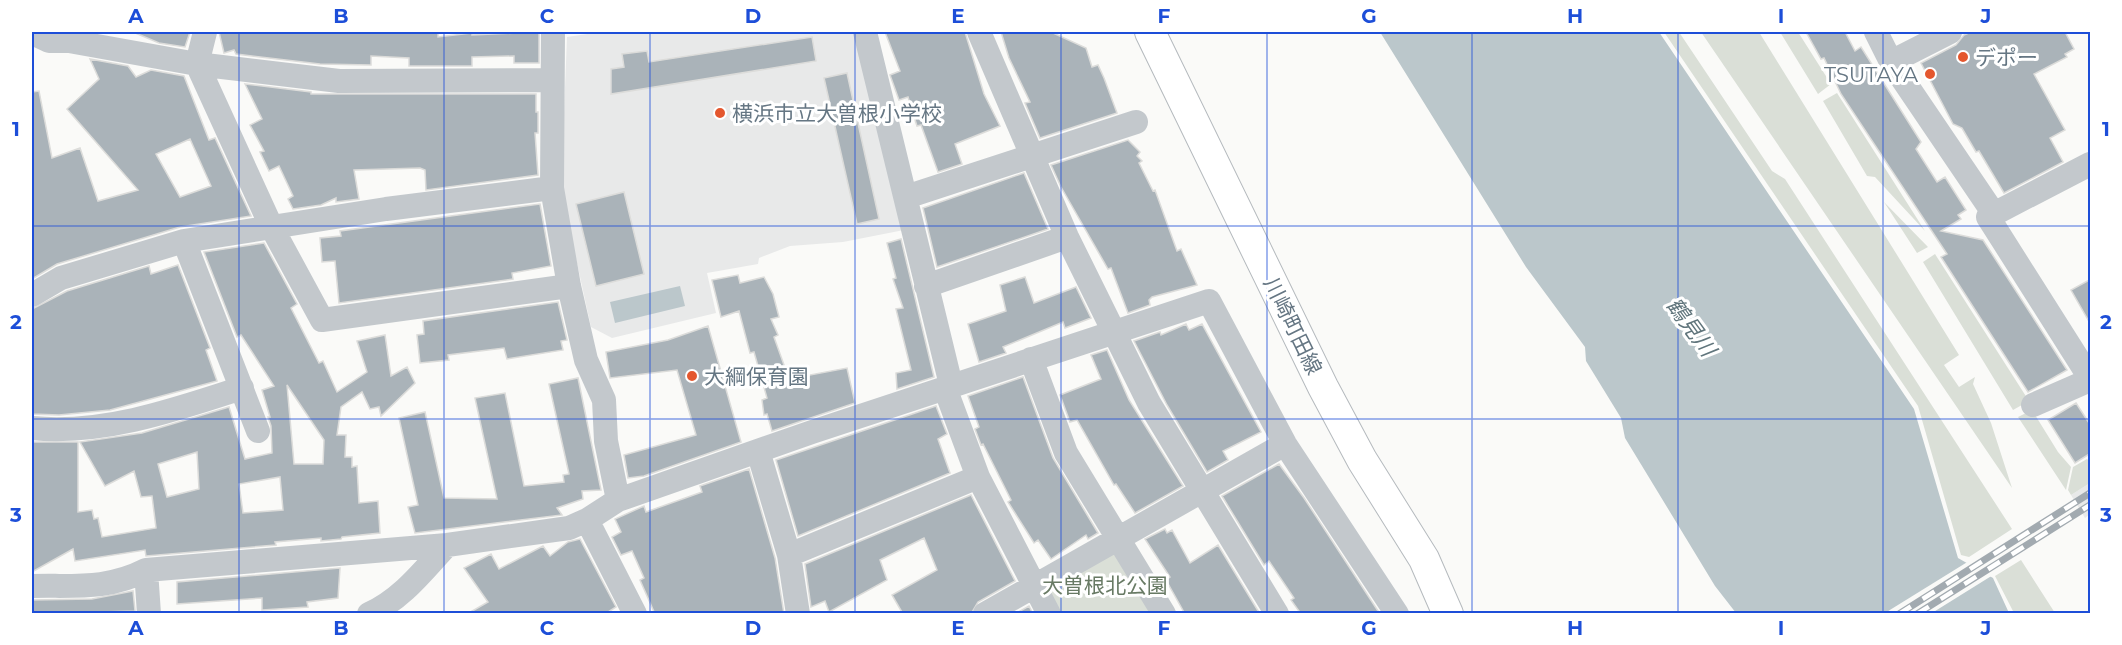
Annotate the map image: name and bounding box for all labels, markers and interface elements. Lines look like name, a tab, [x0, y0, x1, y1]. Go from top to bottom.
text: A	[127, 4, 144, 28]
text: B	[333, 4, 349, 28]
text: C	[540, 4, 555, 28]
text: D	[745, 4, 761, 28]
text: E	[951, 4, 965, 28]
text: F	[1158, 4, 1171, 28]
text: G	[1361, 4, 1377, 28]
text: H	[1567, 4, 1583, 28]
text: I	[1778, 4, 1784, 28]
text: J	[1980, 4, 1991, 28]
place label: デポー	[1975, 45, 2038, 70]
marker: デポー	[1956, 50, 1970, 64]
place label: TSUTAYA	[1824, 62, 1919, 87]
marker: TSUTAYA	[1923, 67, 1937, 81]
place label: 横浜市立大曽根小学校	[732, 101, 942, 126]
marker: 横浜市立大曽根小学校	[713, 106, 727, 120]
text: 1	[12, 117, 20, 141]
text: 1	[2102, 117, 2110, 141]
street label: 川崎町田線	[1259, 273, 1327, 379]
water label: 鶴見川	[1661, 292, 1722, 363]
text: 2	[10, 310, 22, 334]
text: 2	[2100, 310, 2112, 334]
place label: 大綱保育園	[704, 364, 809, 389]
marker: 大綱保育園	[685, 369, 699, 383]
text: 3	[9, 503, 22, 527]
text: 3	[2099, 503, 2112, 527]
park label: 大曽根北公園	[1042, 573, 1168, 598]
text: A	[127, 616, 144, 640]
text: B	[333, 616, 349, 640]
text: C	[540, 616, 555, 640]
text: D	[745, 616, 761, 640]
text: E	[951, 616, 965, 640]
text: F	[1158, 616, 1171, 640]
text: G	[1361, 616, 1377, 640]
text: H	[1567, 616, 1583, 640]
text: I	[1778, 616, 1784, 640]
text: J	[1980, 616, 1991, 640]

